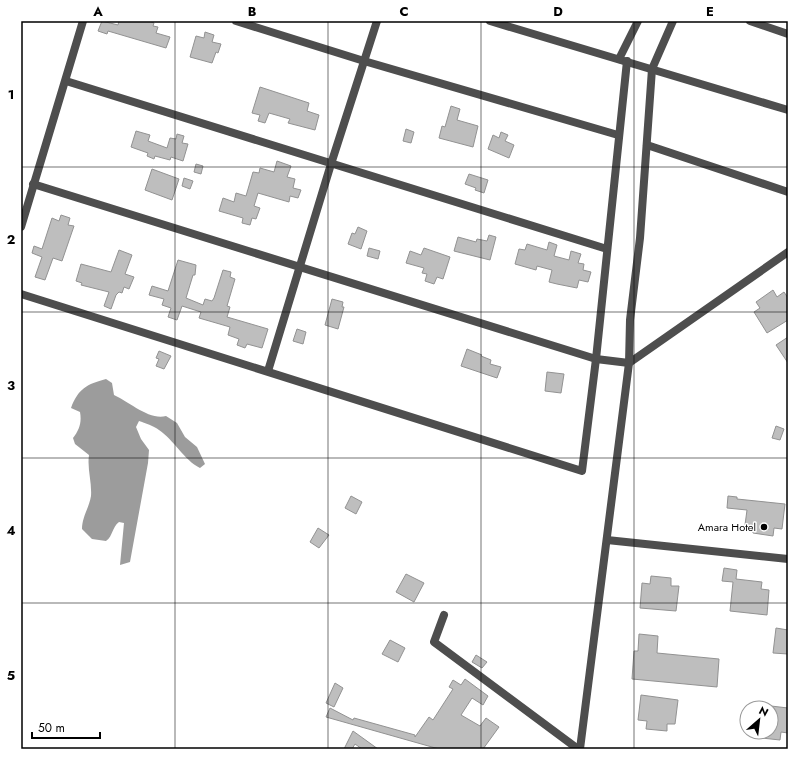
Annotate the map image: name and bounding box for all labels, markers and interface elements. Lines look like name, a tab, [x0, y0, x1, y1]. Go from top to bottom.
text: A	[92, 2, 103, 21]
text: B	[248, 2, 257, 21]
text: C	[399, 2, 409, 21]
text: D	[553, 2, 563, 21]
text: E	[706, 2, 714, 21]
text: 1	[8, 85, 14, 104]
text: 2	[7, 230, 15, 249]
text: 3	[7, 376, 15, 395]
place label: Amara Hotel	[698, 519, 756, 535]
text: 4	[6, 521, 16, 540]
marker: Amara Hotel	[759, 522, 769, 532]
text: 5	[7, 666, 15, 685]
north arrow	[739, 700, 779, 740]
text: N	[756, 702, 771, 720]
scale bar	[32, 714, 100, 740]
text: 50 m	[38, 719, 65, 737]

